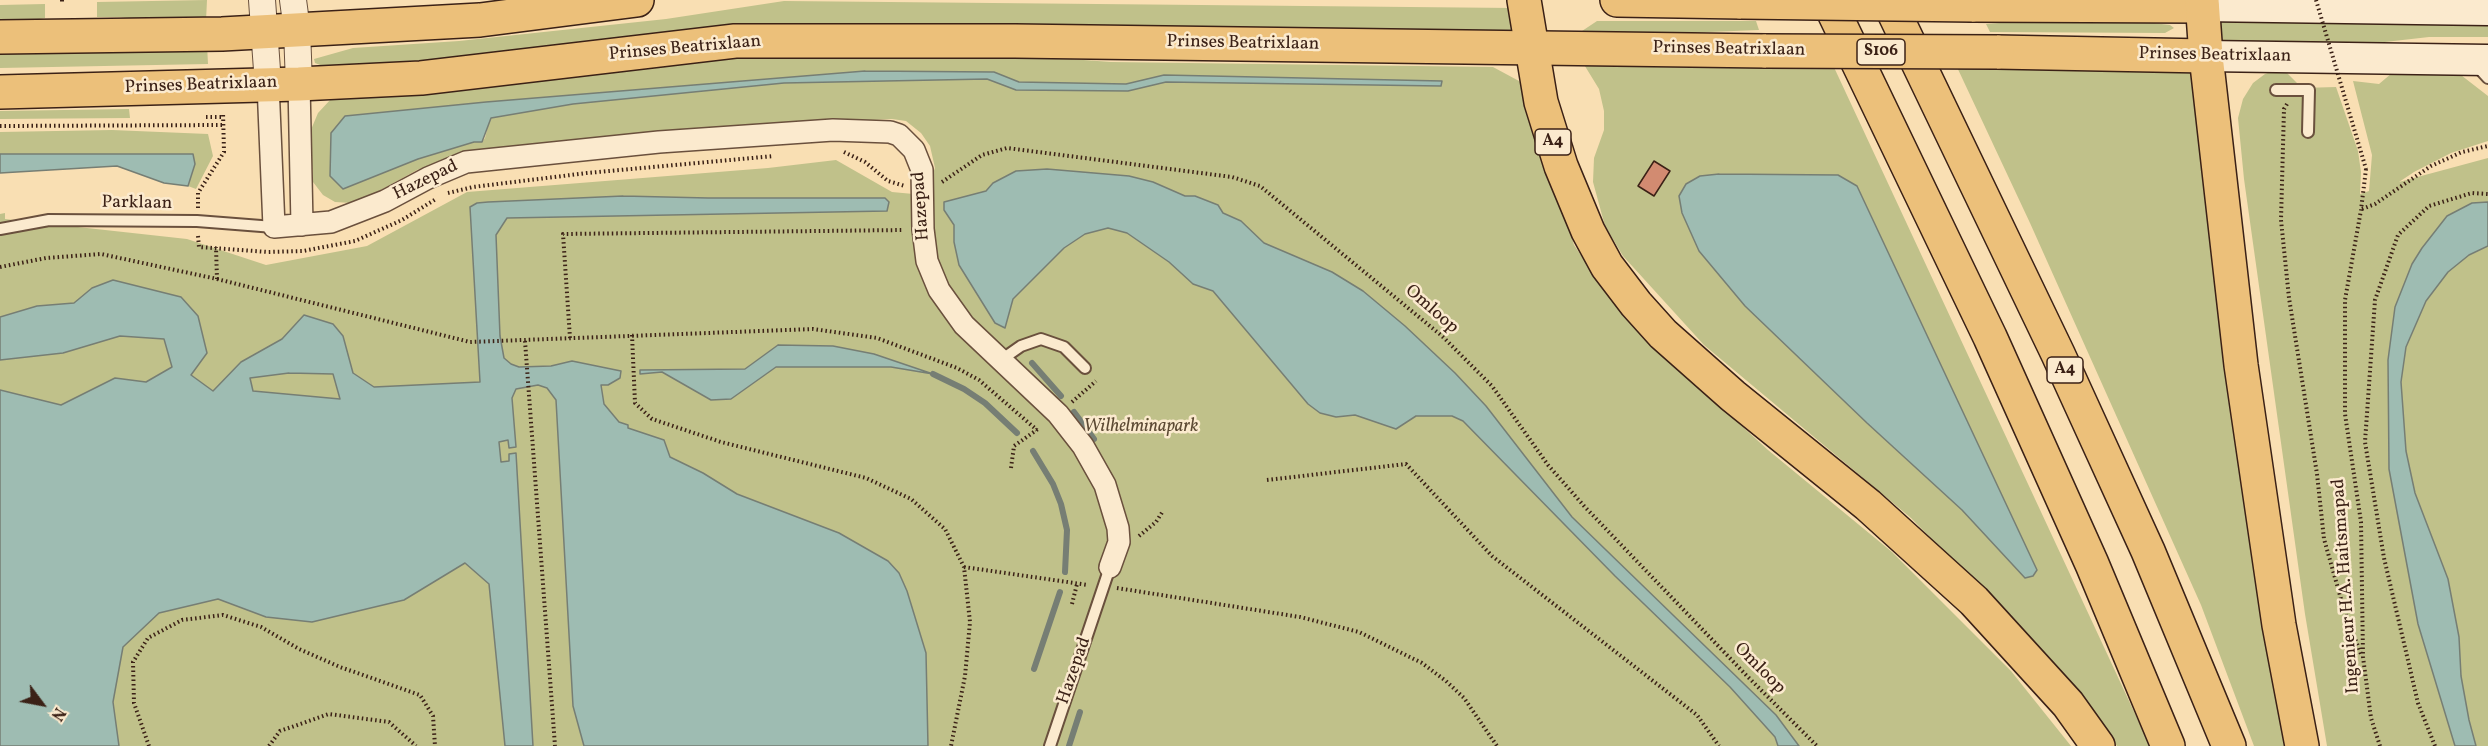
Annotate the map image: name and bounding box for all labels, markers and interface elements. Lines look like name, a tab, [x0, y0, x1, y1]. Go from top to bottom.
street label: Prinses Beatrixlaan	[608, 32, 762, 66]
street label: Prinses Beatrixlaan	[1166, 32, 1320, 56]
street label: Prinses Beatrixlaan	[1652, 38, 1806, 62]
road number: S106	[1857, 39, 1905, 65]
street label: Prinses Beatrixlaan	[2138, 44, 2292, 68]
street label: Prinses Beatrixlaan	[124, 73, 278, 99]
road number: A4	[1535, 129, 1571, 155]
street label: Hazepad	[390, 156, 462, 206]
street label: Hazepad	[909, 171, 935, 241]
street label: Parklaan	[101, 193, 173, 215]
street label: Omloop	[1400, 281, 1462, 339]
road number: A4	[2047, 357, 2083, 383]
park label: Wilhelminapark	[1084, 417, 1198, 439]
street label: Ingenieur H.A. Haitsmapad	[2329, 478, 2365, 694]
street label: Hazepad	[1053, 635, 1097, 707]
street label: Omloop	[1729, 639, 1789, 699]
north arrow	[12, 674, 72, 734]
text: N	[45, 703, 70, 724]

